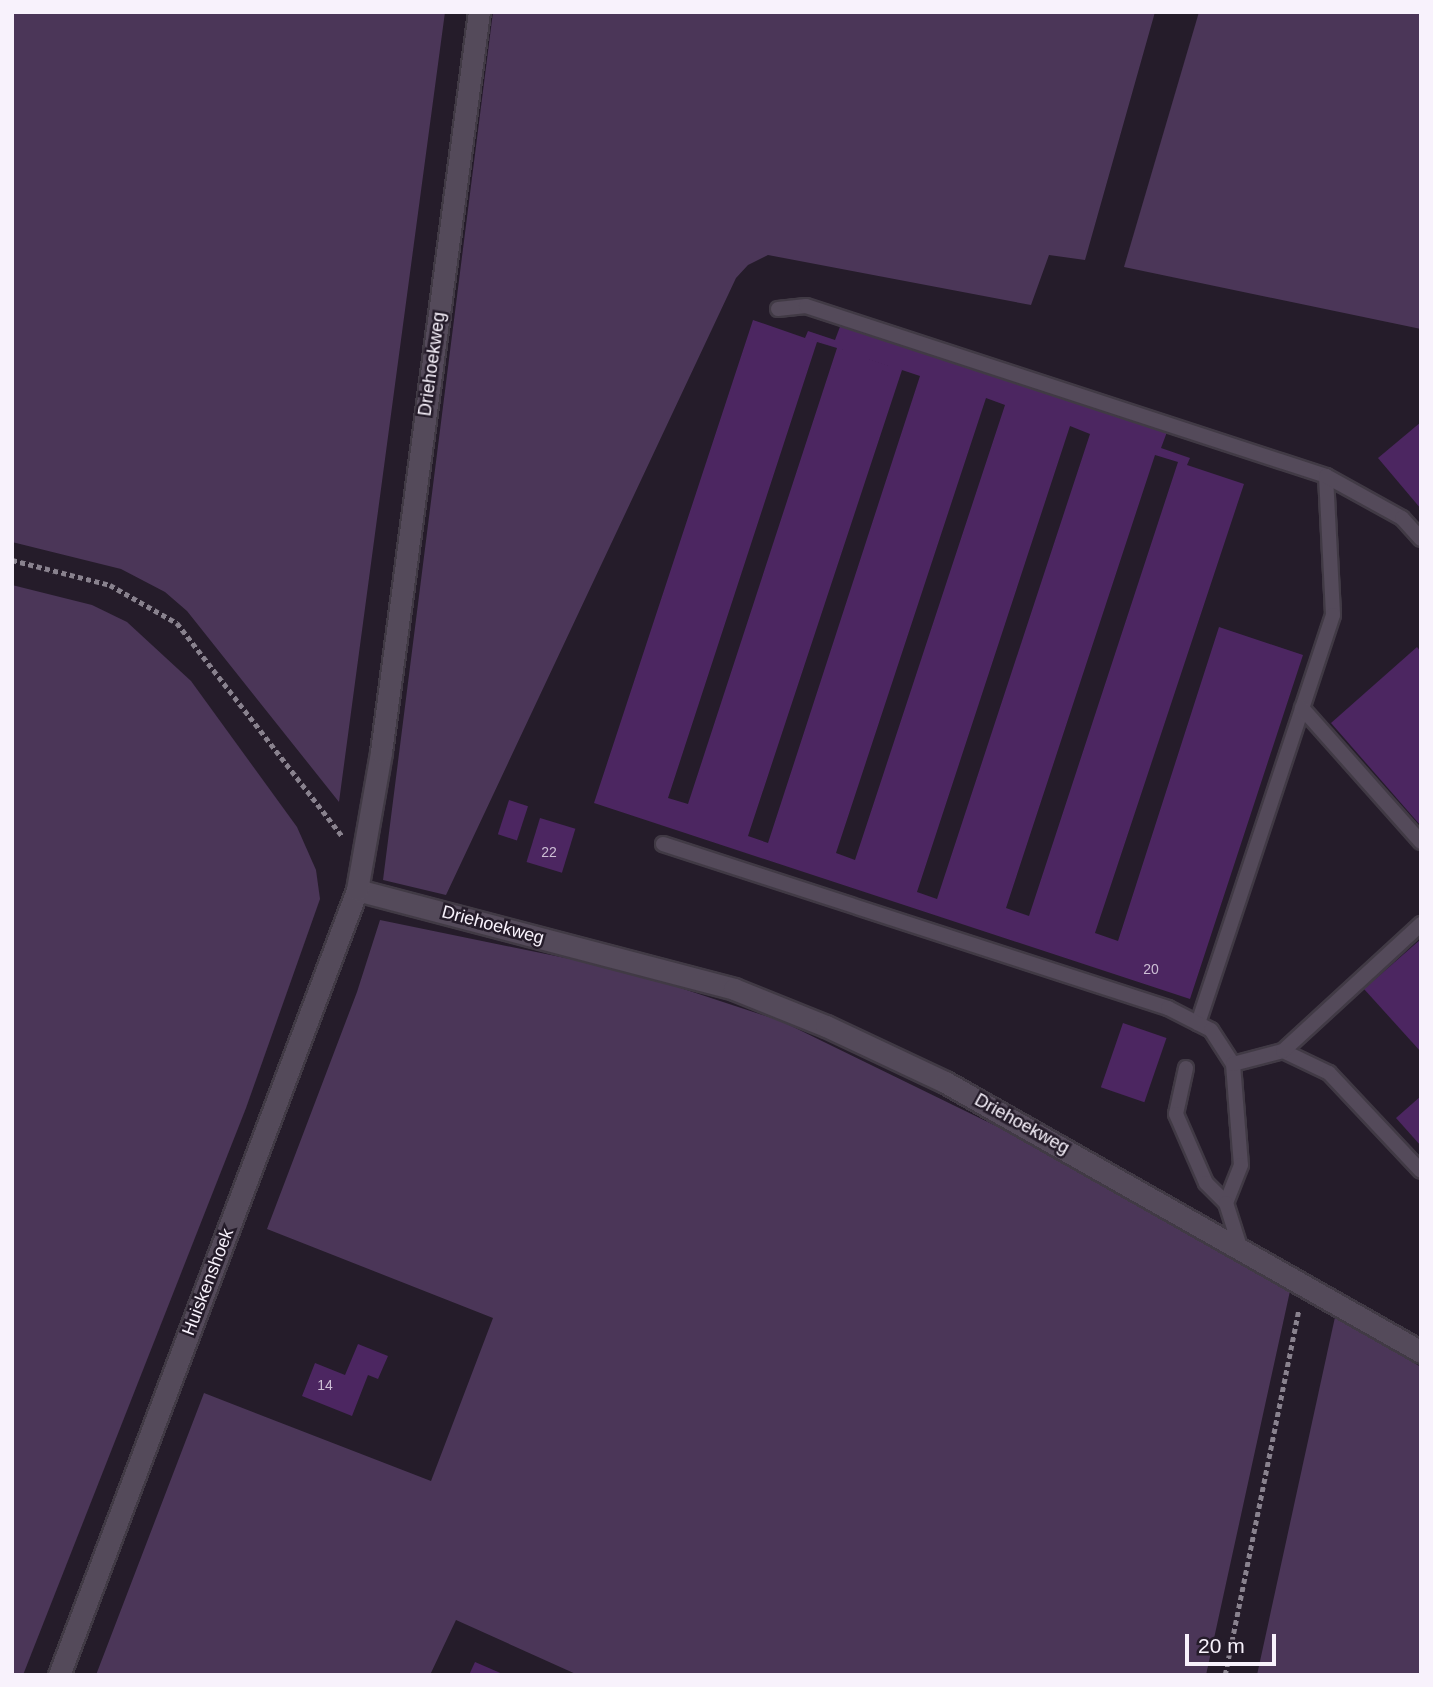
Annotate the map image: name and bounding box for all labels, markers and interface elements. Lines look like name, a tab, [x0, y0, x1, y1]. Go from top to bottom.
street label: Driehoekweg	[414, 310, 450, 418]
house number: 22	[541, 844, 557, 860]
street label: Driehoekweg	[439, 901, 547, 949]
house number: 20	[1143, 961, 1159, 977]
street label: Driehoekweg	[971, 1089, 1073, 1159]
street label: Huiskenshoek	[178, 1225, 238, 1339]
house number: 14	[317, 1377, 333, 1393]
scale bar	[1188, 1620, 1279, 1664]
text: 20 m	[1198, 1634, 1245, 1657]

